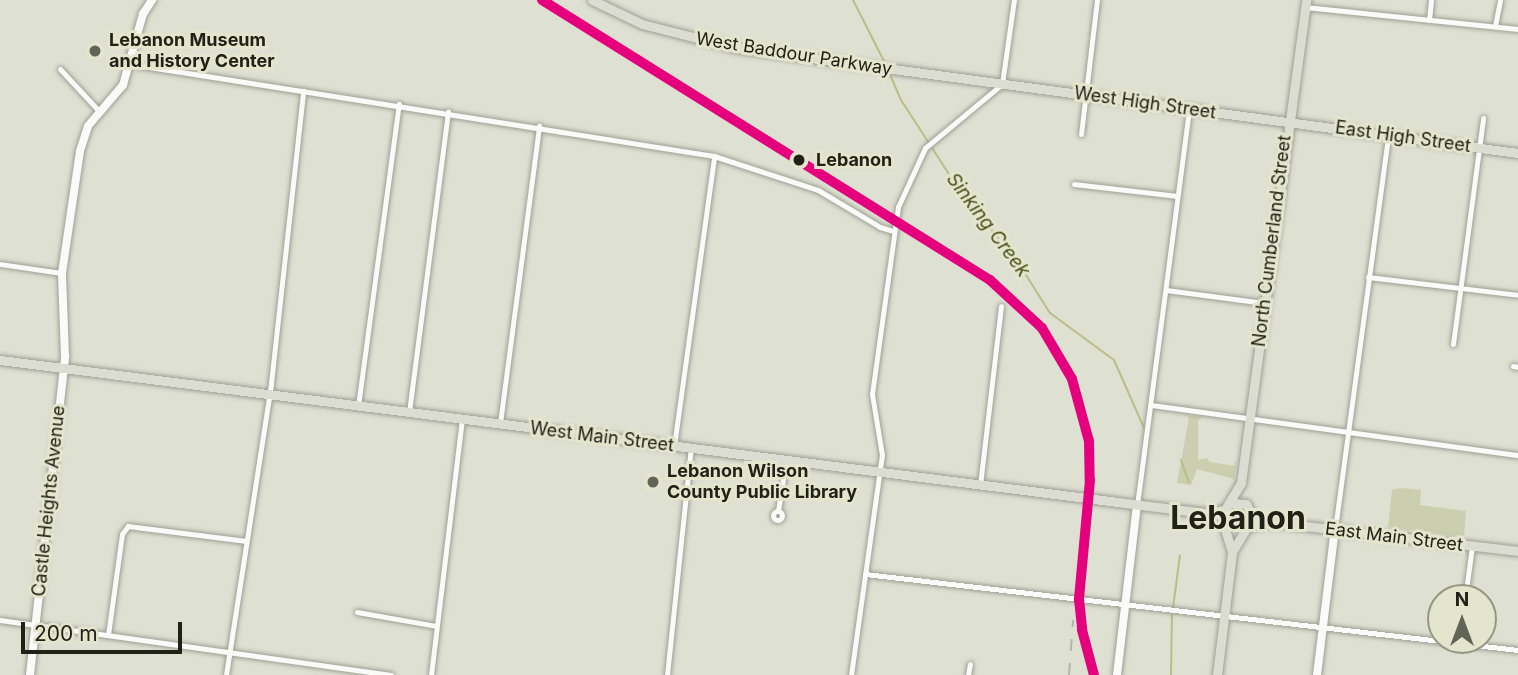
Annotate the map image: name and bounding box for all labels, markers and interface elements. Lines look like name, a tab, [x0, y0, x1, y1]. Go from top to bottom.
street label: West Baddour Parkway	[694, 28, 894, 80]
place label: Lebanon Museum and History Center	[109, 30, 275, 72]
marker: Lebanon Museum and History Center	[87, 43, 103, 59]
street label: West High Street	[1073, 82, 1217, 124]
street label: East High Street	[1334, 117, 1472, 157]
street label: North Cumberland Street	[1248, 134, 1296, 348]
marker: Lebanon	[788, 149, 810, 171]
place label: Lebanon	[816, 149, 892, 171]
water label: Sinking Creek	[941, 168, 1035, 282]
street label: Castle Heights Avenue	[28, 404, 70, 598]
street label: West Main Street	[529, 417, 675, 457]
place label: Lebanon Wilson County Public Library	[667, 461, 857, 504]
marker: Lebanon Wilson County Public Library	[645, 474, 661, 490]
district label: Lebanon	[1170, 499, 1306, 537]
street label: East Main Street	[1324, 518, 1464, 556]
north arrow	[1427, 584, 1497, 654]
text: N	[1455, 588, 1469, 611]
scale bar	[24, 608, 186, 652]
text: 200 m	[34, 621, 98, 646]

